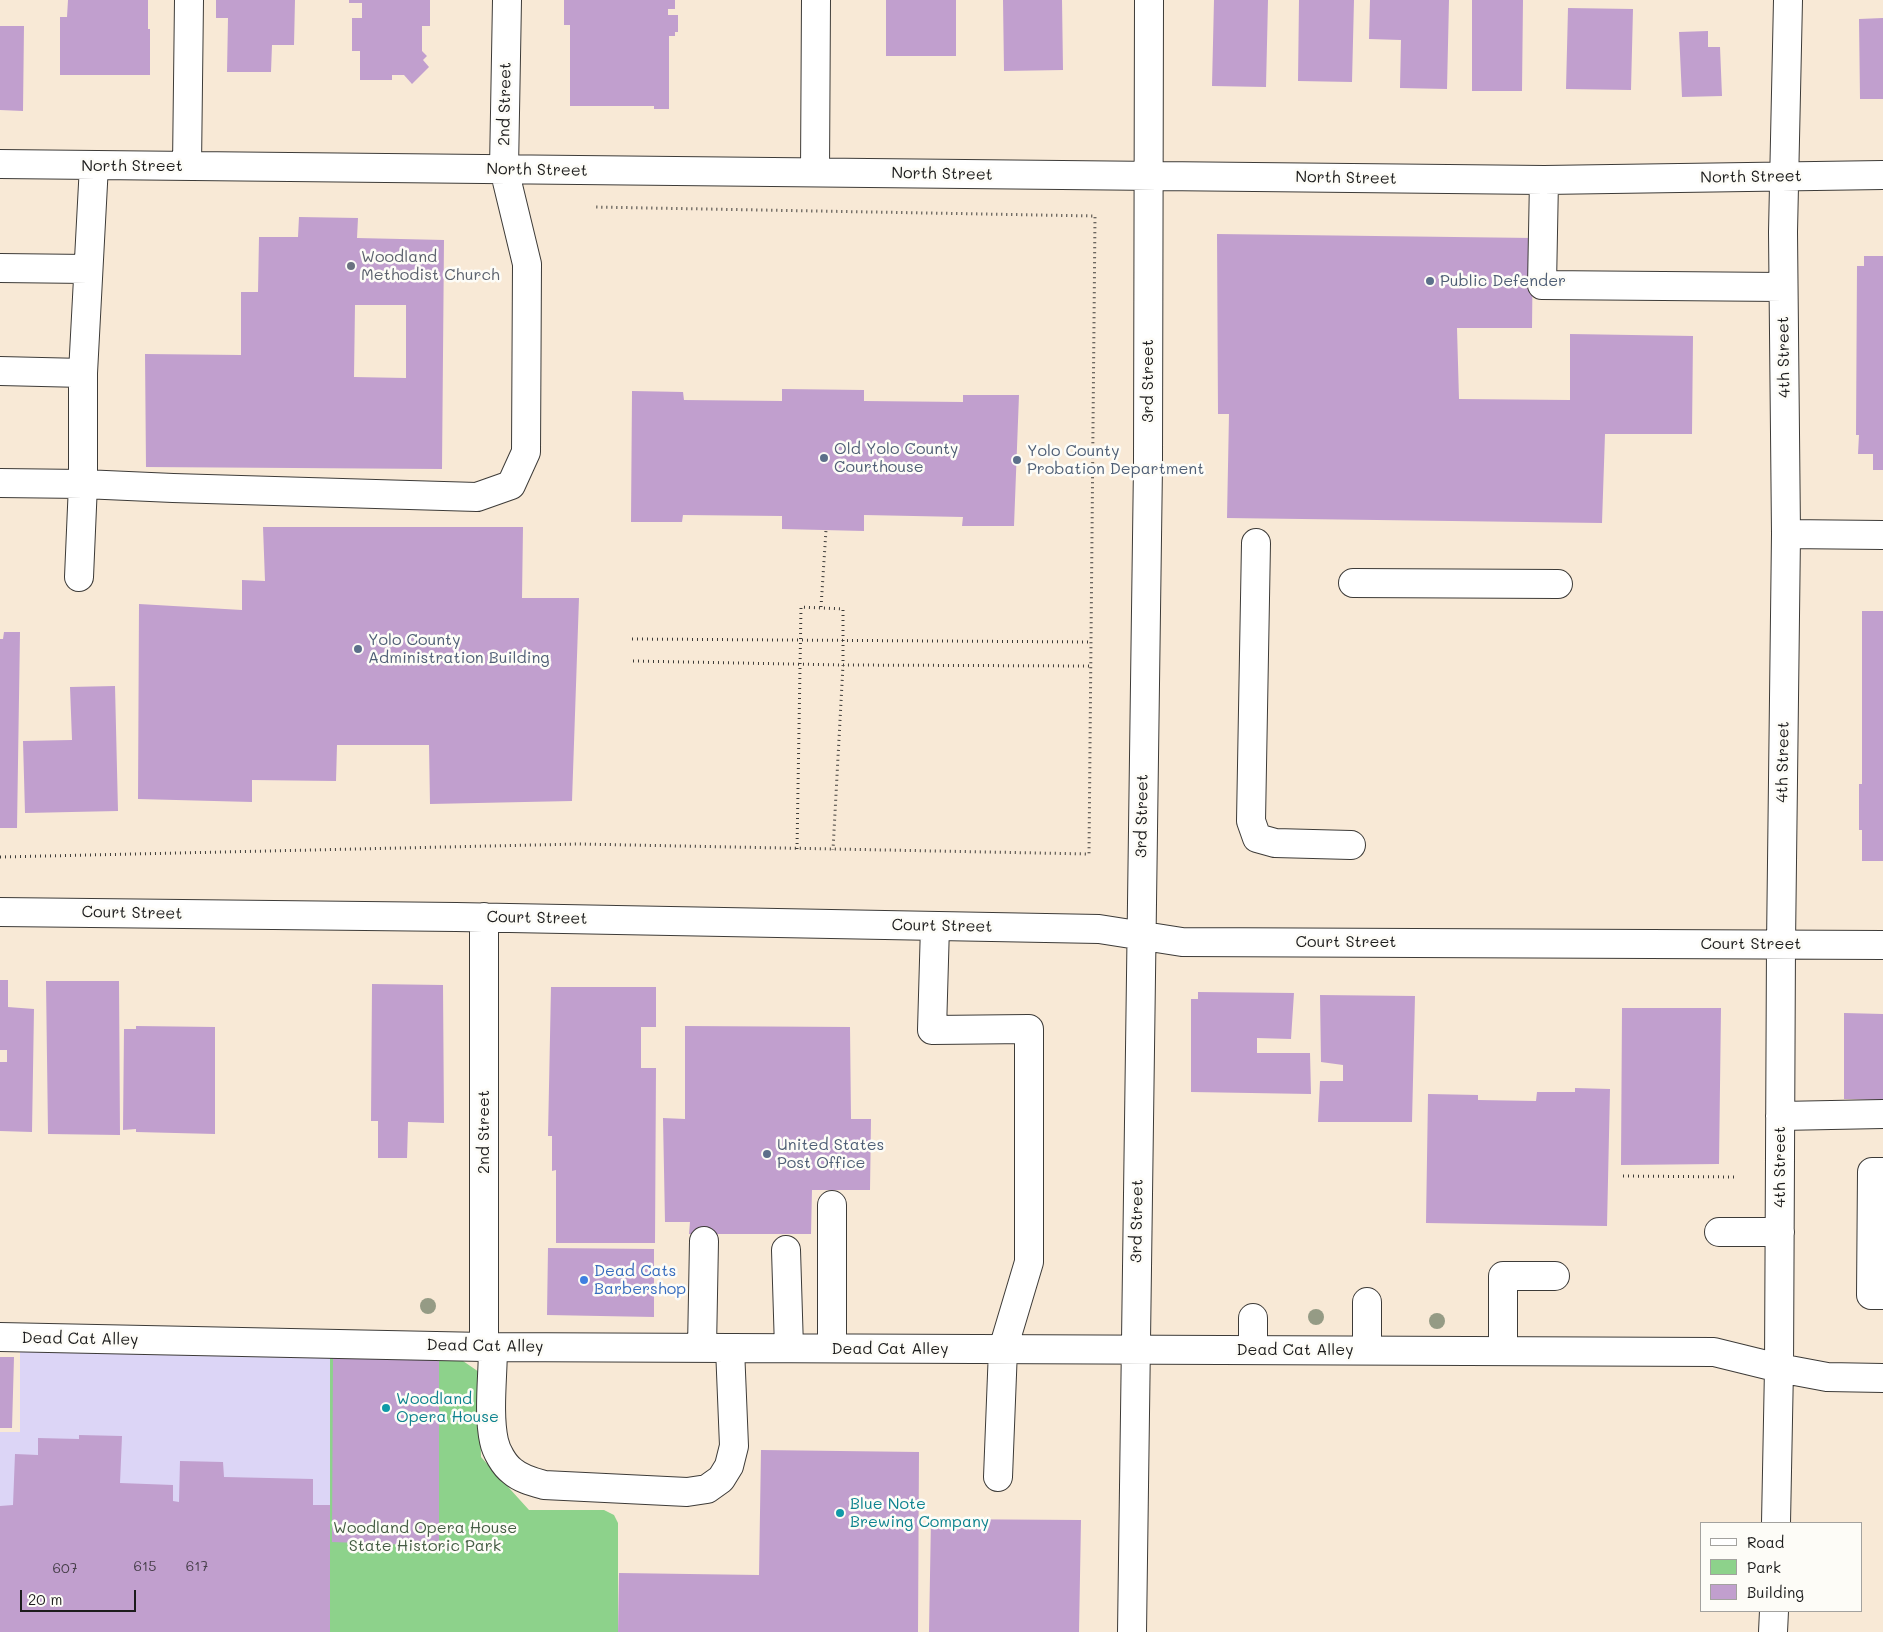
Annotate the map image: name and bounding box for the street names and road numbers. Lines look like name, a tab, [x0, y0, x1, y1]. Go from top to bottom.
street label: 2nd Street	[495, 62, 515, 146]
street label: North Street	[81, 156, 183, 176]
street label: North Street	[486, 160, 588, 180]
street label: North Street	[891, 164, 993, 184]
street label: North Street	[1700, 167, 1802, 187]
street label: North Street	[1295, 168, 1397, 188]
street label: 4th Street	[1774, 316, 1794, 398]
street label: 3rd Street	[1138, 339, 1158, 423]
street label: 4th Street	[1773, 721, 1793, 803]
street label: 3rd Street	[1132, 774, 1152, 858]
street label: Court Street	[81, 903, 183, 923]
street label: Court Street	[486, 908, 588, 928]
street label: Court Street	[891, 916, 993, 936]
street label: Court Street	[1296, 932, 1396, 952]
street label: Court Street	[1701, 934, 1801, 954]
street label: 2nd Street	[474, 1090, 494, 1174]
street label: 4th Street	[1770, 1126, 1790, 1208]
street label: 3rd Street	[1127, 1179, 1147, 1263]
street label: Dead Cat Alley	[21, 1328, 139, 1350]
street label: Dead Cat Alley	[426, 1335, 544, 1357]
street label: Dead Cat Alley	[831, 1339, 949, 1359]
street label: Dead Cat Alley	[1236, 1340, 1354, 1360]

